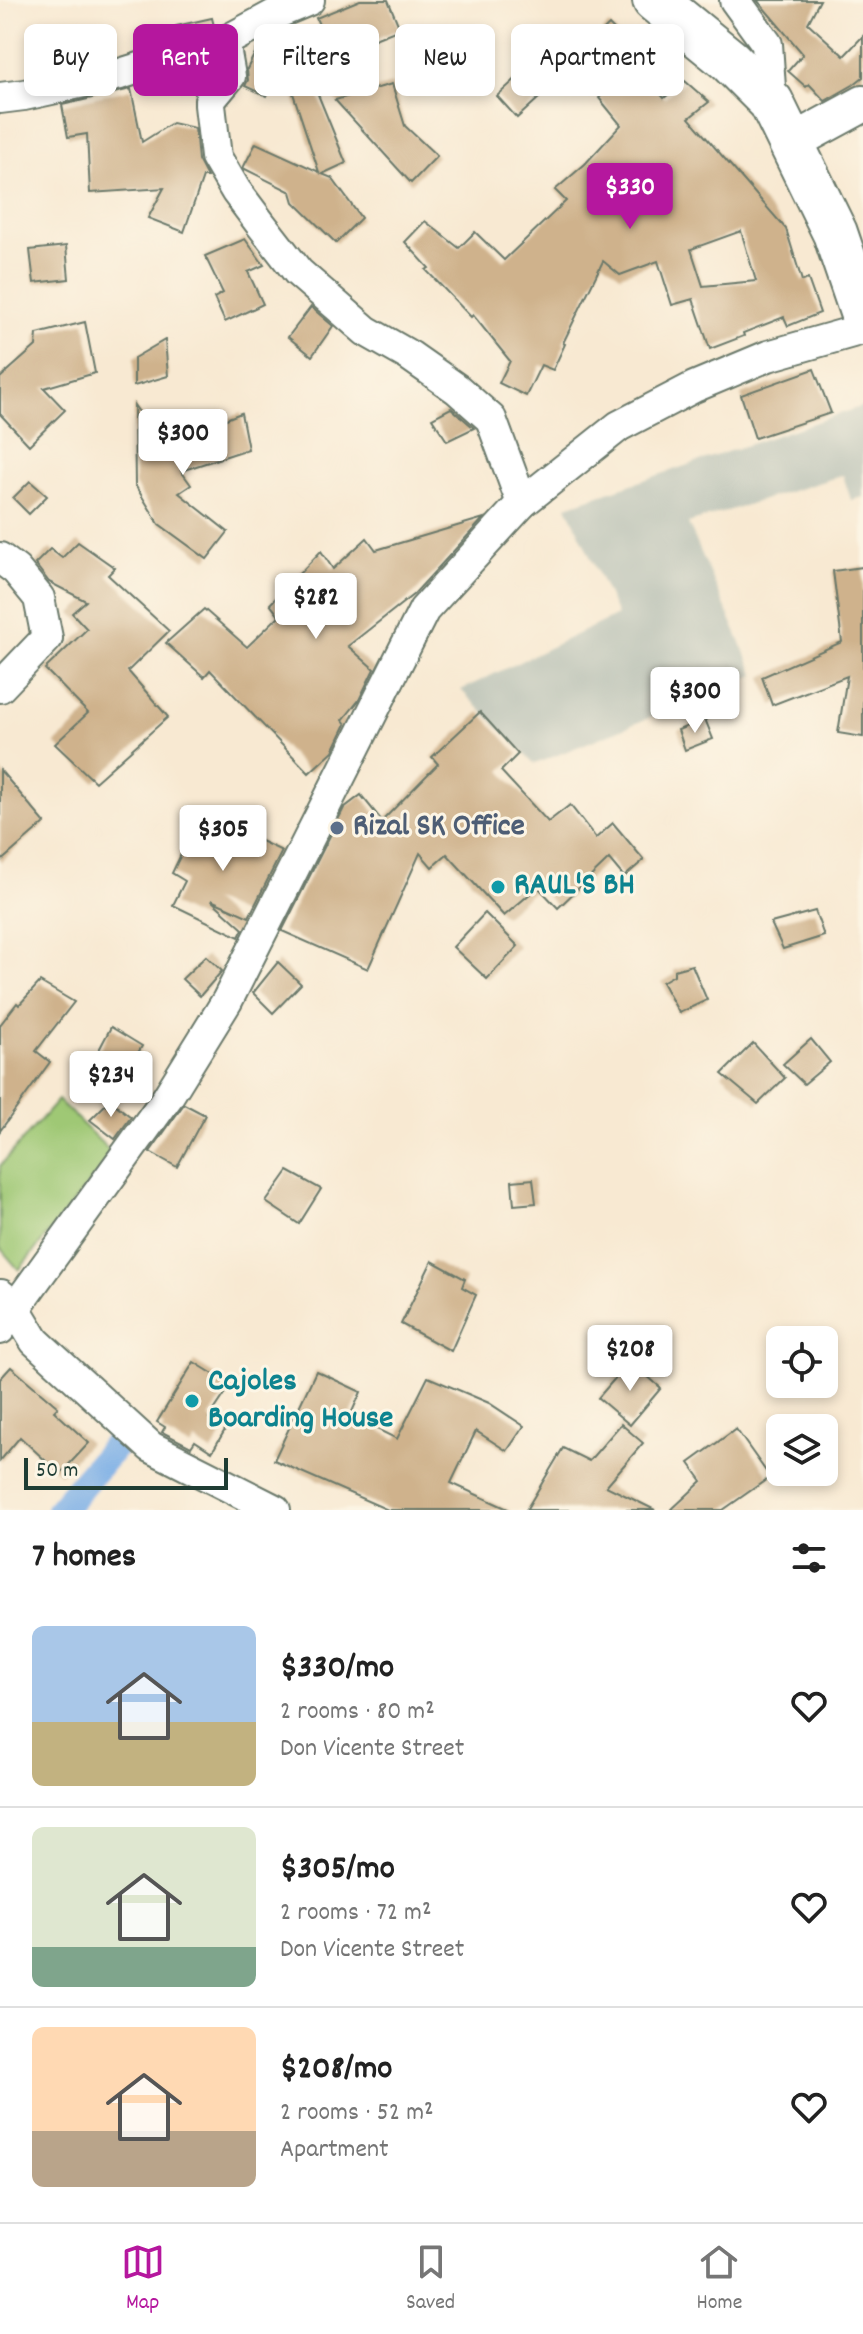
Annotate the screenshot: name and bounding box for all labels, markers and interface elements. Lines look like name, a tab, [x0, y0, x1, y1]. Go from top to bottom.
chip: Buy	[24, 24, 117, 96]
chip: Rent	[133, 24, 238, 96]
chip: Filters	[254, 24, 379, 96]
chip: New	[395, 24, 495, 96]
chip: Apartment	[511, 24, 684, 96]
pin: $330	[583, 163, 677, 231]
text: $330	[605, 170, 655, 207]
pin: $300	[136, 409, 230, 477]
text: $300	[156, 416, 210, 453]
pin: $282	[269, 573, 363, 641]
text: $282	[293, 580, 339, 617]
pin: $300	[648, 667, 742, 735]
text: $300	[668, 674, 722, 711]
pin: $305	[176, 805, 270, 873]
place label: Rizal SK Office	[353, 805, 525, 851]
text: $305	[198, 812, 248, 849]
marker: Rizal SK Office	[328, 819, 346, 837]
place label: RAUL'S BH	[514, 864, 635, 910]
marker: RAUL'S BH	[489, 878, 507, 896]
pin: $234	[64, 1051, 158, 1119]
text: $234	[88, 1058, 134, 1095]
pin: $208	[583, 1325, 677, 1393]
map controls	[766, 1326, 838, 1486]
button: locate	[766, 1326, 838, 1398]
text: $208	[605, 1332, 655, 1369]
place label: Cajoles Boarding House	[208, 1360, 393, 1443]
marker: Cajoles Boarding House	[183, 1392, 201, 1410]
button: layers	[766, 1414, 838, 1486]
scale bar	[24, 1454, 228, 1490]
text: 50 m	[36, 1456, 78, 1487]
text: 7 homes	[32, 1534, 136, 1583]
icon: filters	[787, 1536, 831, 1580]
text: $330/mo	[280, 1645, 394, 1694]
icon: home	[96, 1658, 192, 1754]
icon: heart	[787, 1684, 831, 1728]
text: 2 rooms · 80 m²	[280, 1694, 435, 1731]
text: Don Vicente Street	[280, 1731, 464, 1768]
text: $305/mo	[280, 1846, 395, 1895]
icon: home	[96, 1859, 192, 1955]
icon: heart	[787, 1885, 831, 1929]
text: 2 rooms · 72 m²	[280, 1895, 431, 1932]
text: Don Vicente Street	[280, 1932, 464, 1969]
text: $208/mo	[280, 2046, 392, 2095]
icon: home	[96, 2059, 192, 2155]
icon: heart	[787, 2085, 831, 2129]
text: 2 rooms · 52 m²	[280, 2095, 433, 2132]
text: Apartment	[280, 2132, 389, 2169]
tab: Map	[121, 2240, 165, 2319]
tab: Saved	[406, 2240, 455, 2319]
tab: Home	[696, 2240, 742, 2319]

